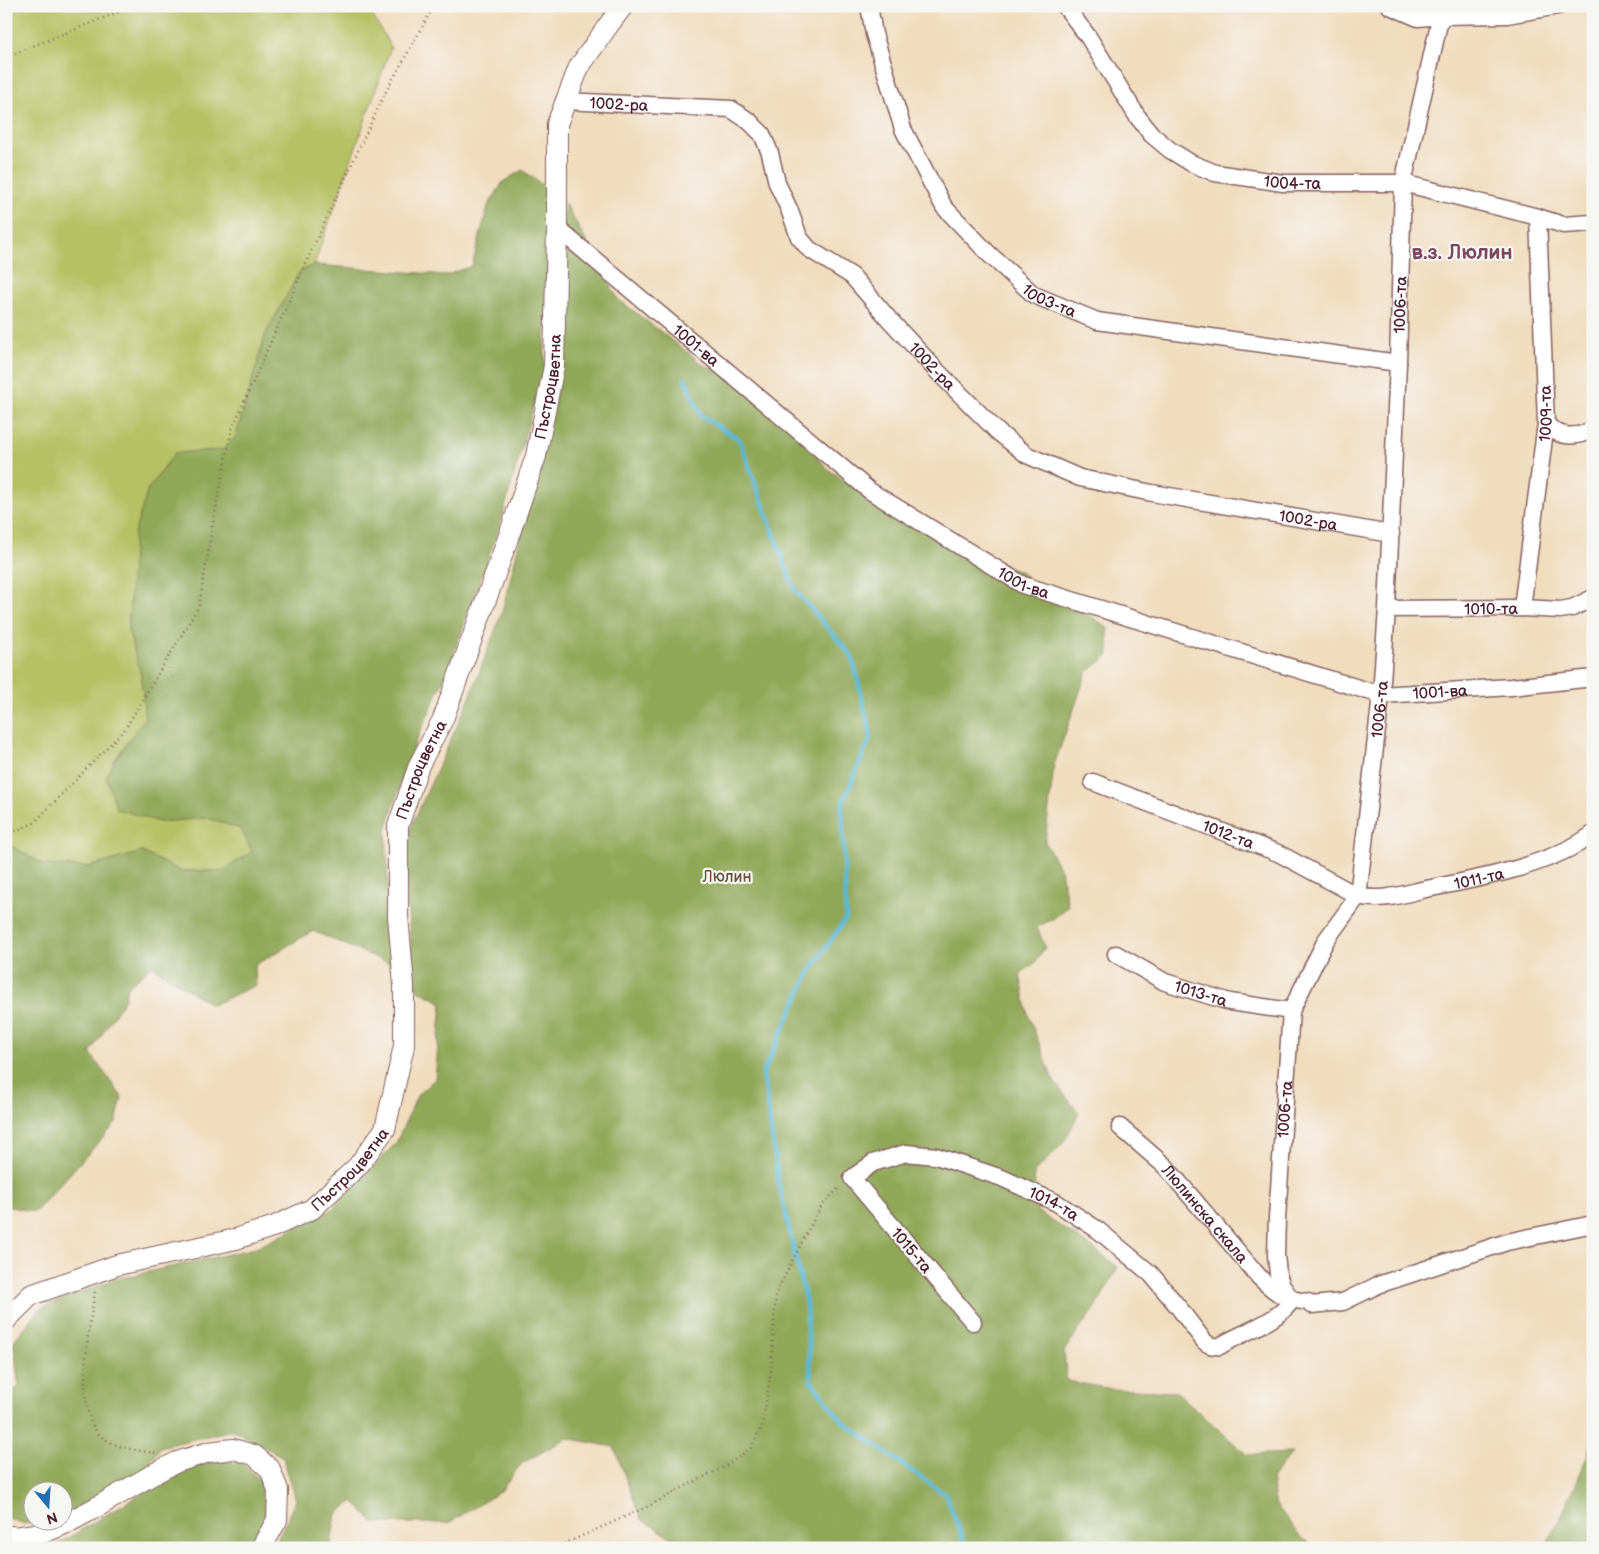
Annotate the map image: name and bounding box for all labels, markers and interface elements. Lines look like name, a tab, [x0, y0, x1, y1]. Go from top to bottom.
street label: 1002-ра	[589, 94, 649, 116]
street label: 1004-та	[1262, 172, 1322, 194]
district label: в.з. Люлин	[1411, 240, 1513, 265]
street label: 1006-та	[1391, 275, 1411, 334]
street label: 1003-та	[1017, 281, 1079, 322]
street label: 1001-ва	[668, 321, 723, 372]
street label: Пъстроцветна	[532, 333, 566, 441]
street label: 1002-ра	[904, 339, 959, 395]
street label: 1009-та	[1536, 384, 1557, 443]
street label: 1002-ра	[1277, 507, 1339, 536]
street label: 1001-ва	[993, 564, 1052, 604]
street label: 1010-та	[1464, 600, 1518, 619]
street label: 1006-та	[1368, 680, 1393, 739]
street label: 1001-ва	[1412, 682, 1469, 704]
street label: Пъстроцветна	[393, 717, 452, 822]
street label: 1012-та	[1199, 817, 1257, 854]
street label: 1011-та	[1452, 864, 1507, 894]
park label: Люлин	[701, 868, 752, 887]
street label: 1013-та	[1172, 977, 1230, 1012]
street label: 1006-та	[1274, 1080, 1297, 1139]
street label: Пъстроцветна	[308, 1124, 394, 1216]
street label: Люлинска скала	[1157, 1161, 1252, 1268]
street label: 1014-та	[1026, 1183, 1082, 1226]
street label: 1015-та	[886, 1224, 936, 1278]
north arrow	[22, 1482, 72, 1532]
text: N	[44, 1508, 59, 1528]

